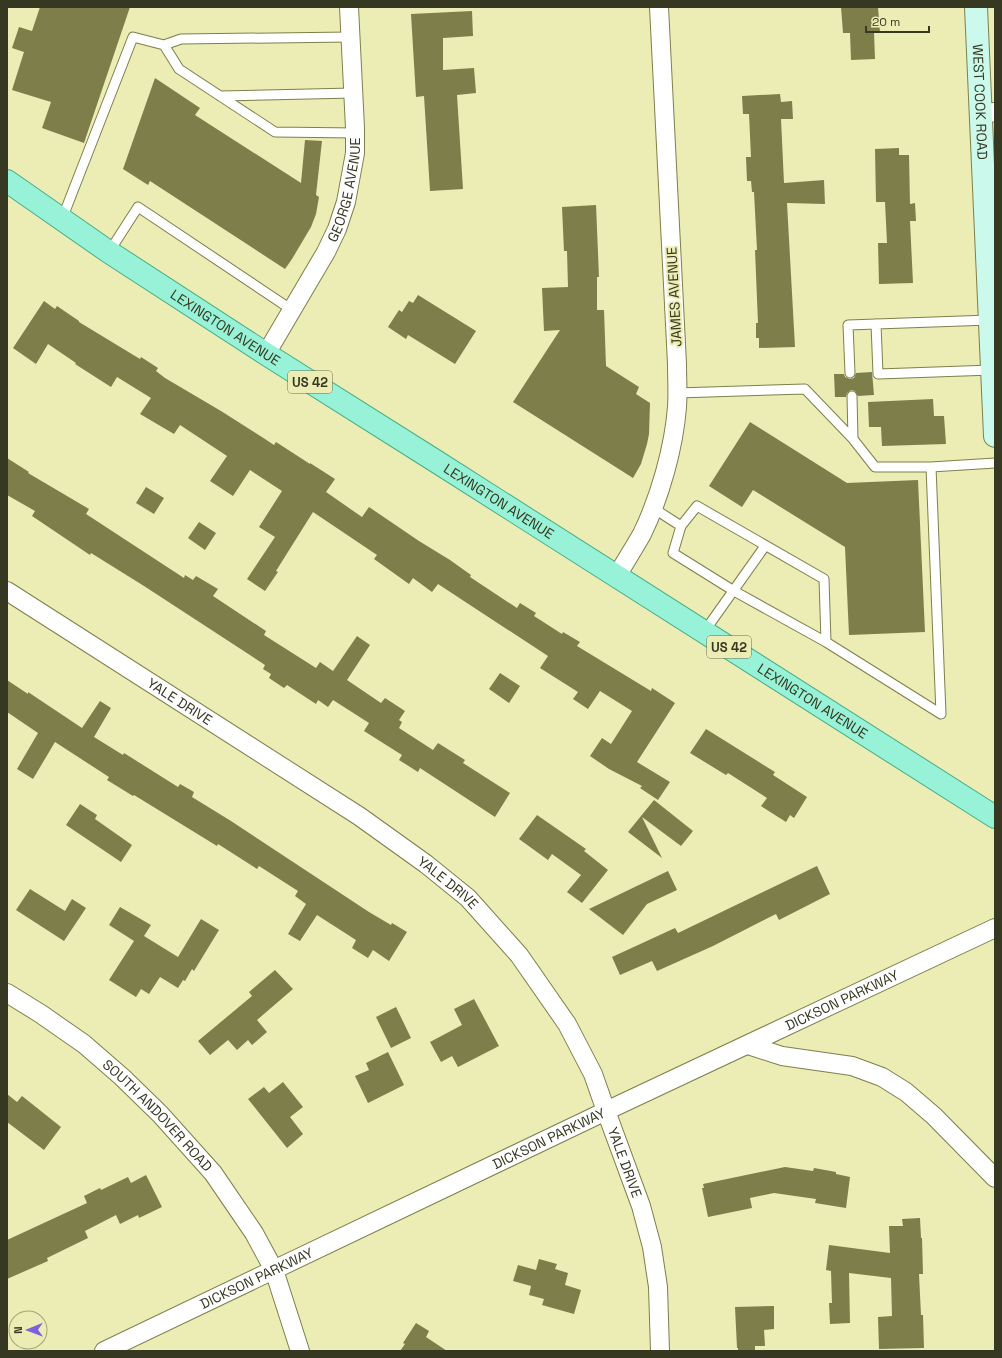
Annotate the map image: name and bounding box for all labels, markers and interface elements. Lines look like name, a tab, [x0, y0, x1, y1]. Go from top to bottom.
scale bar	[866, 8, 929, 34]
text: 20 m	[872, 14, 900, 30]
street label: WEST COOK ROAD	[969, 44, 992, 160]
street label: GEORGE AVENUE	[323, 137, 364, 245]
street label: JAMES AVENUE	[662, 247, 686, 347]
street label: LEXINGTON AVENUE	[167, 285, 284, 370]
road number: US 42	[288, 371, 332, 393]
street label: LEXINGTON AVENUE	[440, 460, 557, 543]
road number: US 42	[707, 636, 751, 658]
street label: LEXINGTON AVENUE	[754, 659, 871, 743]
street label: YALE DRIVE	[144, 674, 216, 729]
street label: YALE DRIVE	[414, 852, 482, 913]
street label: DICKSON PARKWAY	[782, 966, 902, 1034]
street label: SOUTH ANDOVER ROAD	[99, 1055, 216, 1175]
street label: DICKSON PARKWAY	[489, 1103, 609, 1173]
street label: YALE DRIVE	[604, 1125, 646, 1200]
street label: DICKSON PARKWAY	[197, 1243, 316, 1313]
north arrow	[8, 1310, 48, 1350]
text: N	[11, 1326, 25, 1334]

